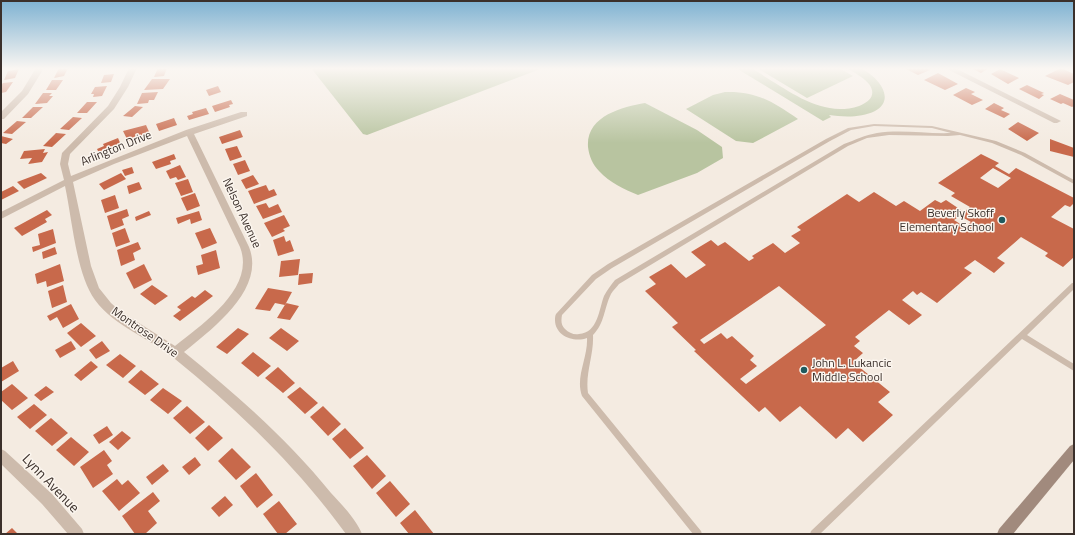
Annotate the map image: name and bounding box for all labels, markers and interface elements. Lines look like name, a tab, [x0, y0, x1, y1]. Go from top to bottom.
street label: Arlington Drive	[77, 125, 154, 170]
street label: Nelson Avenue	[218, 175, 267, 251]
place label: Beverly Skoff Elementary School	[900, 203, 994, 236]
marker: Beverly Skoff Elementary School	[997, 215, 1007, 225]
street label: Montrose Drive	[108, 301, 183, 362]
place label: John L. Lukancic Middle School	[812, 353, 892, 386]
marker: John L. Lukancic Middle School	[799, 365, 809, 375]
street label: Lynn Avenue	[18, 448, 85, 517]

